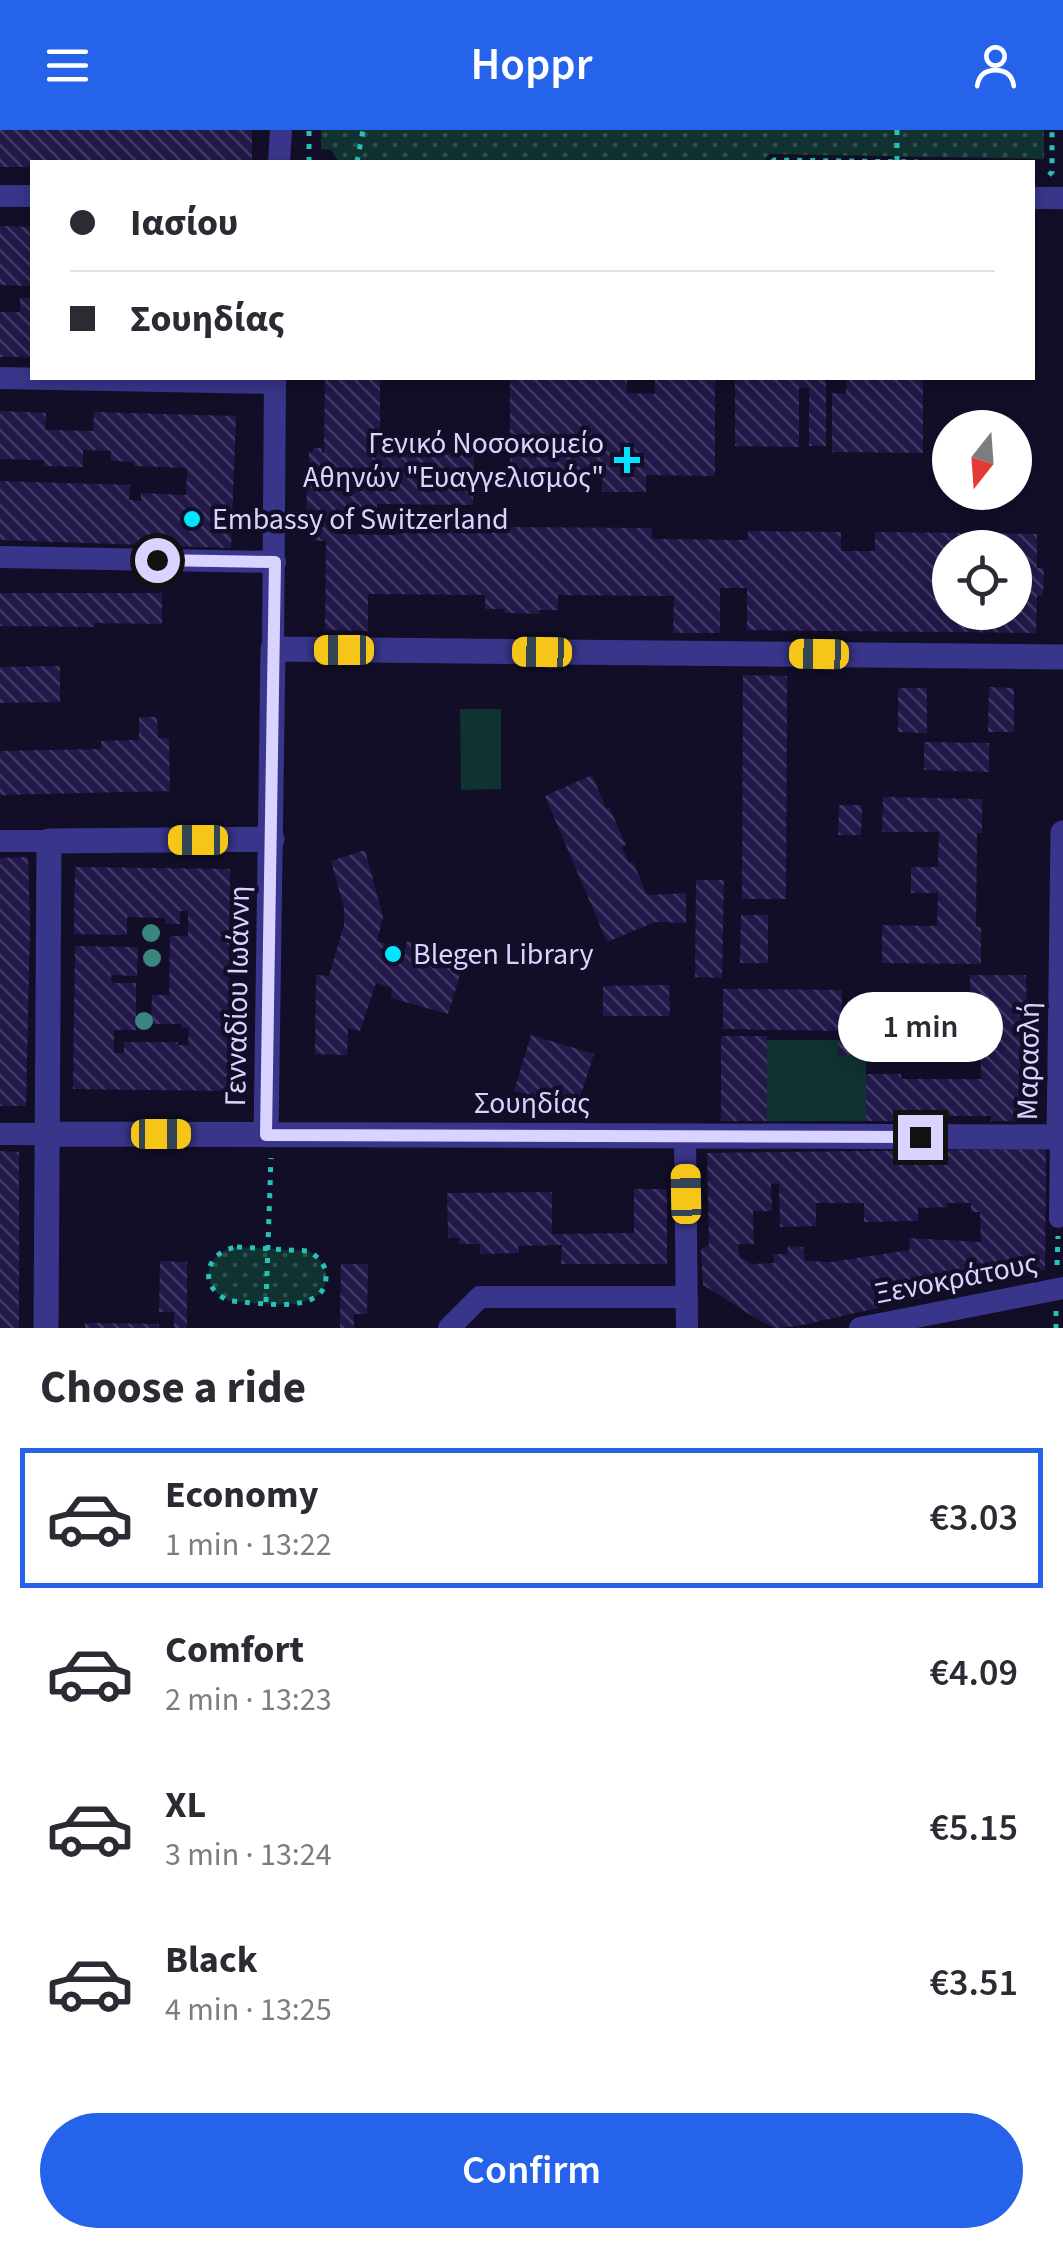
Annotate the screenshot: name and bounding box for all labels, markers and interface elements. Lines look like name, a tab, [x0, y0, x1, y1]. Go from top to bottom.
text: Hoppr	[470, 33, 593, 97]
icon: menu	[40, 38, 95, 93]
icon: person	[968, 38, 1023, 93]
text: Ιασίου	[130, 196, 238, 250]
text: Σουηδίας	[130, 292, 285, 346]
north arrow	[932, 410, 1032, 510]
map controls	[932, 410, 1032, 630]
place label: Γενικό Νοσοκομείο Αθηνών "Ευαγγελισμός"	[303, 422, 604, 499]
marker: Γενικό Νοσοκομείο Αθηνών "Ευαγγελισμός"	[614, 447, 640, 473]
place label: Embassy of Switzerland	[212, 498, 509, 541]
marker: Embassy of Switzerland	[181, 508, 203, 530]
button: locate	[932, 530, 1032, 630]
route start	[135, 538, 180, 583]
car	[314, 635, 374, 665]
car	[512, 636, 572, 668]
car	[789, 638, 849, 670]
car	[168, 825, 228, 855]
street label: Γενναδίου Ιωάννη	[214, 885, 261, 1107]
place label: Blegen Library	[413, 933, 593, 976]
marker: Blegen Library	[382, 943, 404, 965]
callout: 1 min	[838, 992, 1002, 1062]
street label: Μαρασλή	[1006, 1001, 1051, 1121]
text: 1 min	[882, 1004, 959, 1050]
street label: Σουηδίας	[474, 1082, 590, 1125]
route end	[898, 1115, 943, 1160]
car	[131, 1119, 191, 1149]
car	[670, 1164, 702, 1224]
street label: Ξενοκράτους	[871, 1242, 1041, 1315]
text: Choose a ride	[40, 1356, 306, 1420]
text: Economy	[165, 1468, 318, 1522]
icon: car	[45, 1473, 135, 1563]
text: €3.03	[930, 1491, 1018, 1545]
text: 1 min · 13:22	[165, 1522, 332, 1568]
text: Comfort	[165, 1623, 304, 1677]
icon: car	[45, 1628, 135, 1718]
text: €4.09	[930, 1646, 1018, 1700]
text: 2 min · 13:23	[165, 1677, 332, 1723]
text: XL	[165, 1778, 206, 1832]
icon: car	[45, 1783, 135, 1873]
text: €5.15	[930, 1801, 1018, 1855]
text: 3 min · 13:24	[165, 1832, 332, 1878]
text: Black	[165, 1933, 258, 1987]
icon: car	[45, 1938, 135, 2028]
text: €3.51	[930, 1956, 1018, 2010]
text: 4 min · 13:25	[165, 1987, 332, 2033]
button: Confirm	[40, 2113, 1023, 2228]

